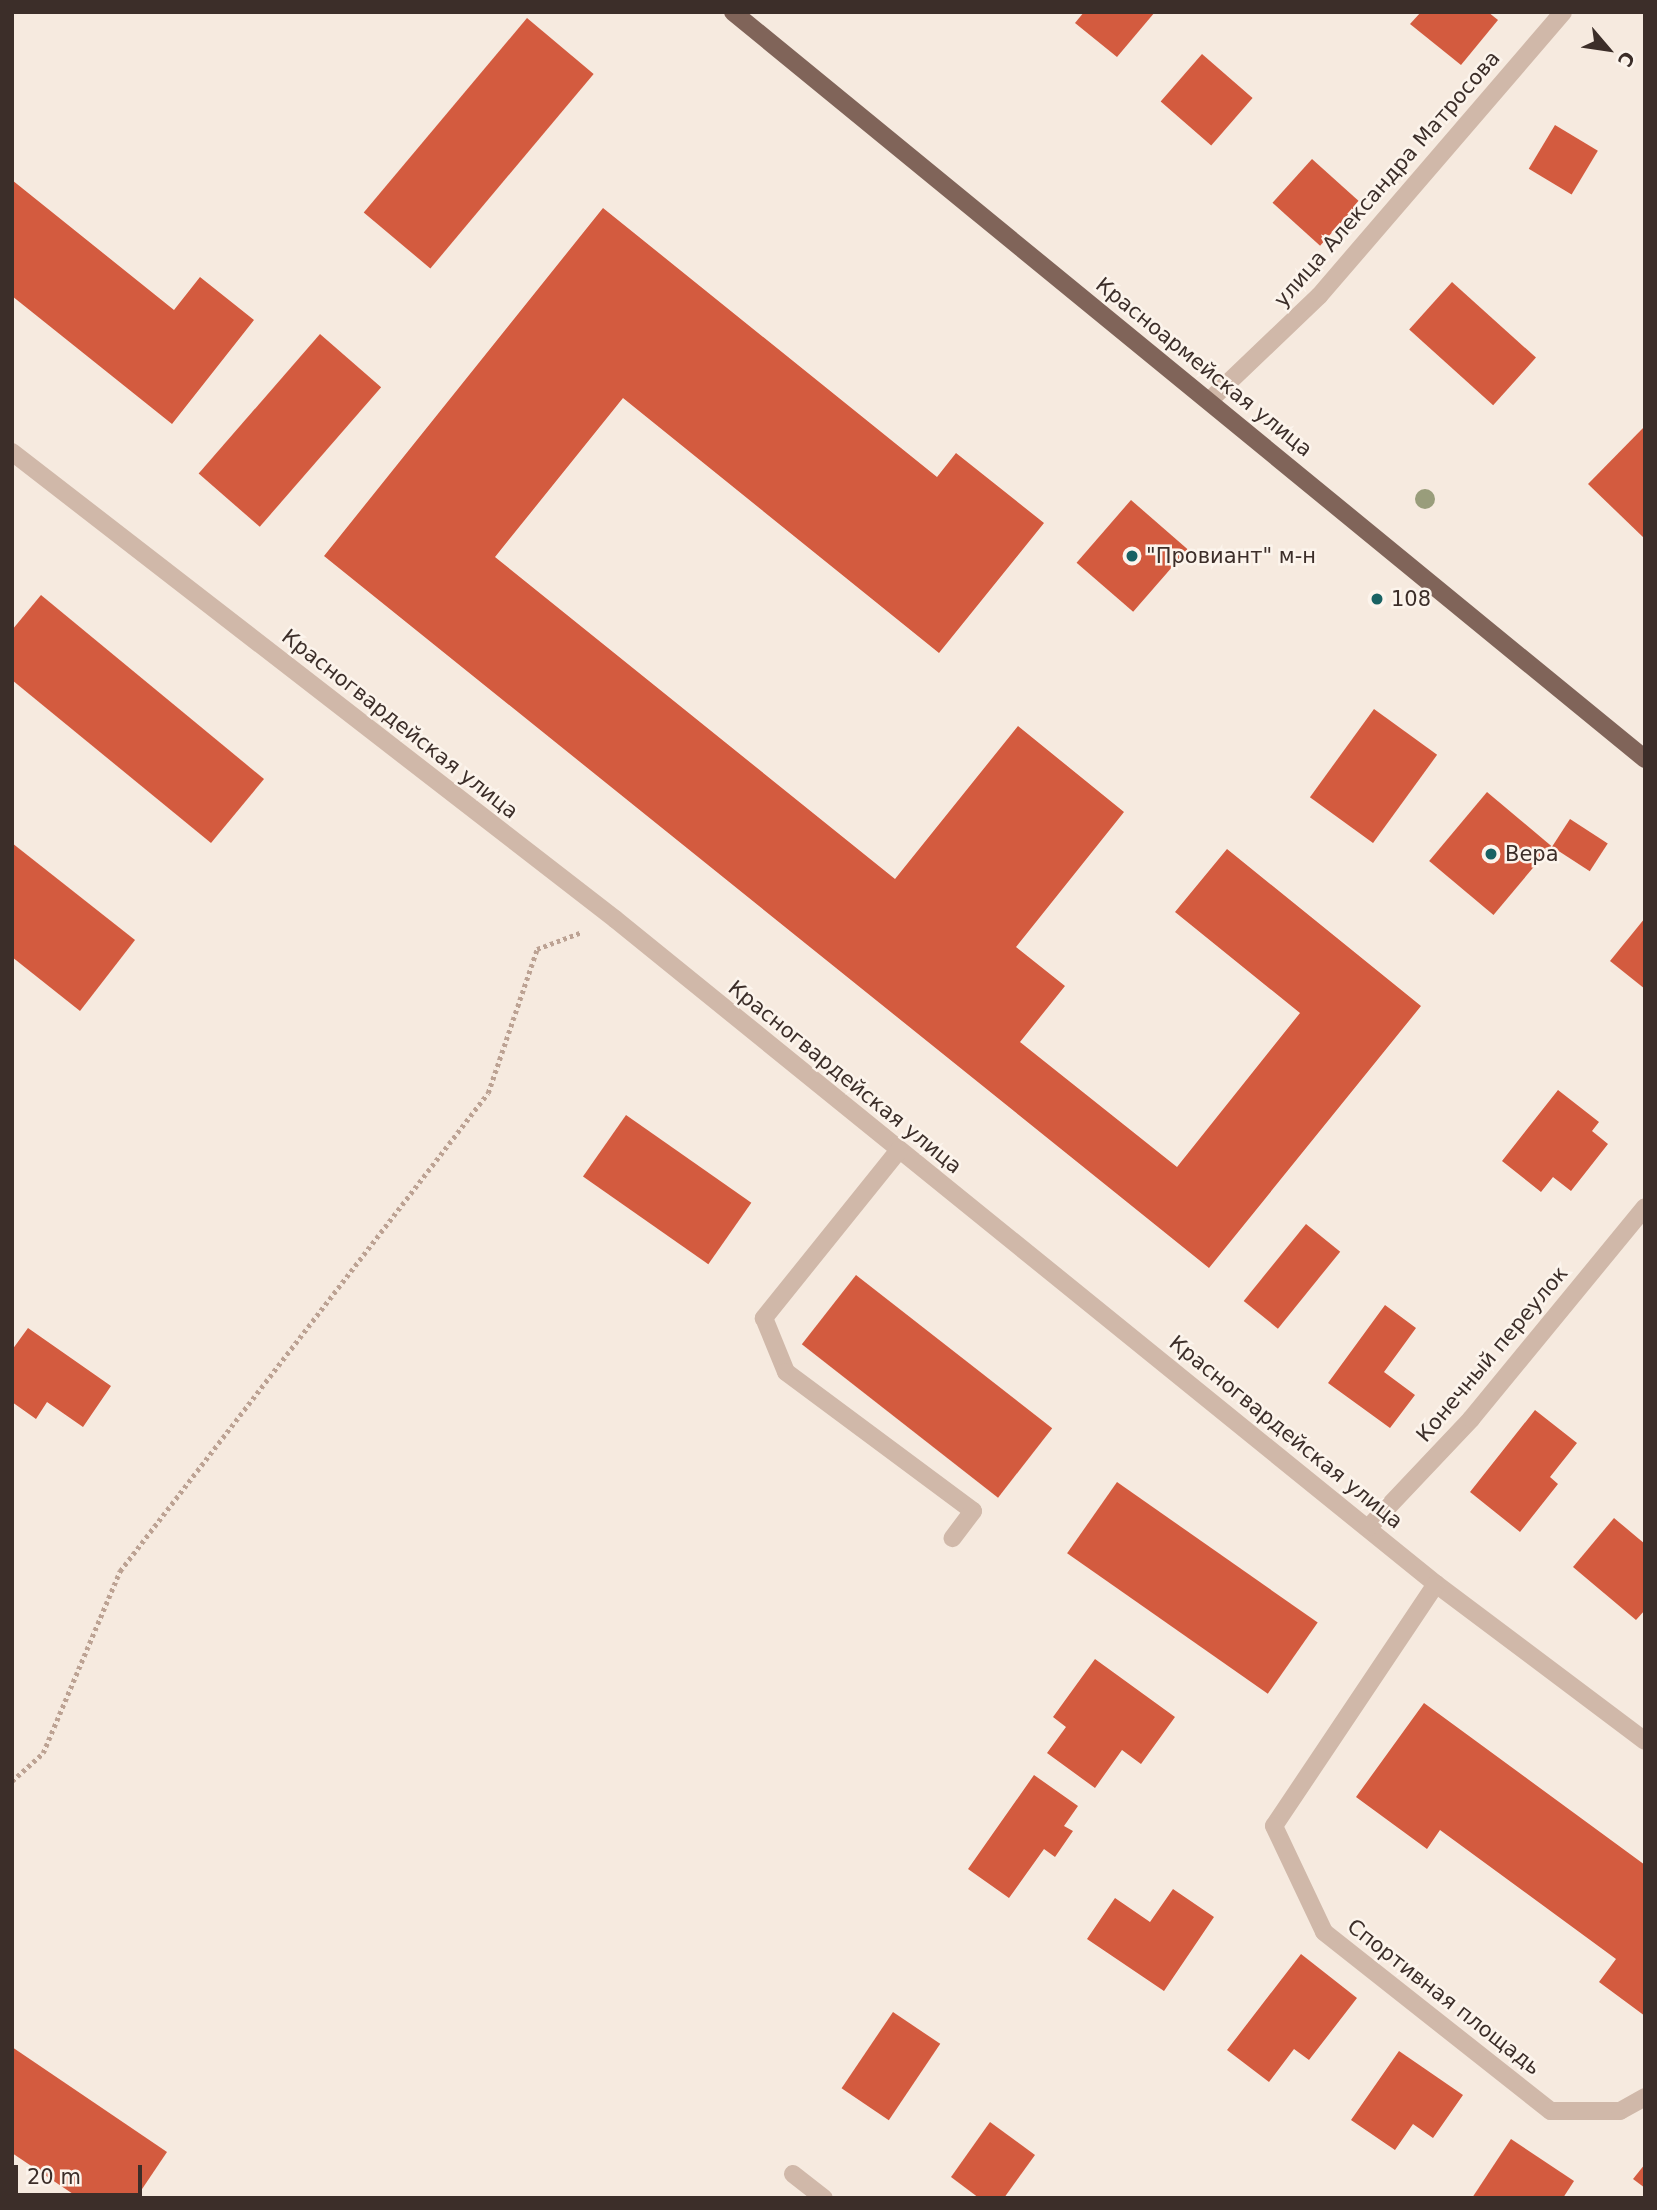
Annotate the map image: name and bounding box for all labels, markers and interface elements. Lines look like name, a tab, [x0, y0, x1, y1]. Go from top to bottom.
north arrow	[1573, 14, 1643, 84]
street label: улица Александра Матросова	[1269, 46, 1505, 312]
text: С	[1613, 48, 1639, 71]
street label: Красноармейская улица	[1091, 272, 1317, 462]
place label: "Провиант" м-н	[1146, 543, 1316, 569]
marker: "Провиант" м-н	[1124, 548, 1140, 564]
place label: 108	[1391, 586, 1431, 612]
marker: 108	[1369, 591, 1385, 607]
street label: Красногвардейская улица	[277, 624, 523, 824]
place label: Вера	[1505, 841, 1559, 867]
marker: Вера	[1483, 846, 1499, 862]
street label: Красногвардейская улица	[723, 975, 967, 1179]
street label: Конечный переулок	[1411, 1261, 1573, 1447]
street label: Красногвардейская улица	[1164, 1330, 1408, 1534]
street label: Спортивная площадь	[1342, 1914, 1546, 2080]
scale bar	[18, 2150, 145, 2194]
text: 20 m	[27, 2165, 81, 2189]

